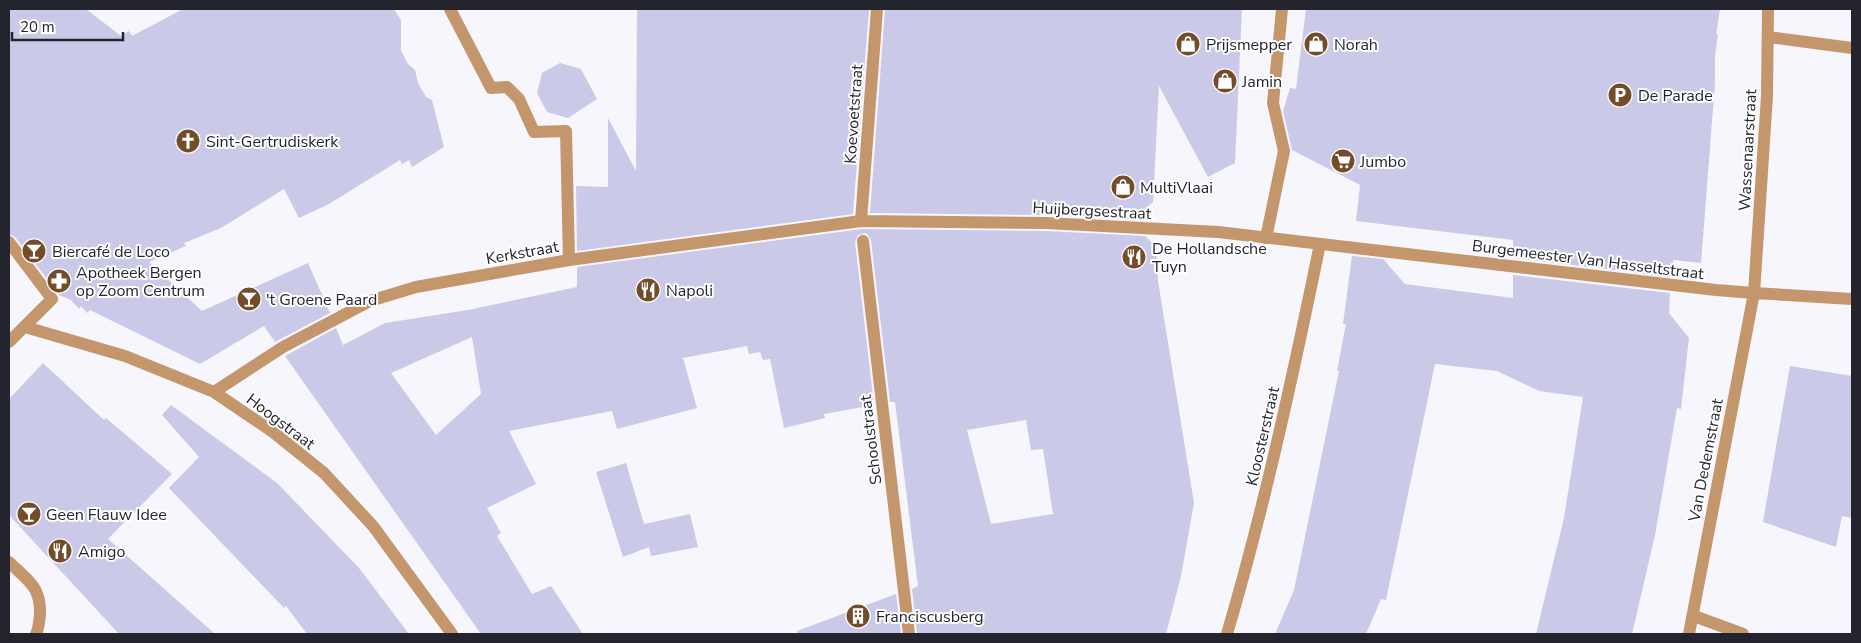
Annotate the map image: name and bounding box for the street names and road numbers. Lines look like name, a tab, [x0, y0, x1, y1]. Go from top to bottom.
street label: Koevoetstraat	[840, 63, 868, 165]
street label: Wassenaarstraat	[1734, 88, 1762, 212]
street label: Huijbergsestraat	[1032, 197, 1152, 225]
street label: Burgemeester Van Hasseltstraat	[1471, 235, 1705, 285]
street label: Kerkstraat	[484, 236, 561, 270]
street label: Kloosterstraat	[1241, 384, 1285, 488]
street label: Hoogstraat	[242, 389, 320, 455]
street label: Schoolstraat	[855, 393, 887, 486]
street label: Van Dedemstraat	[1683, 396, 1729, 525]

